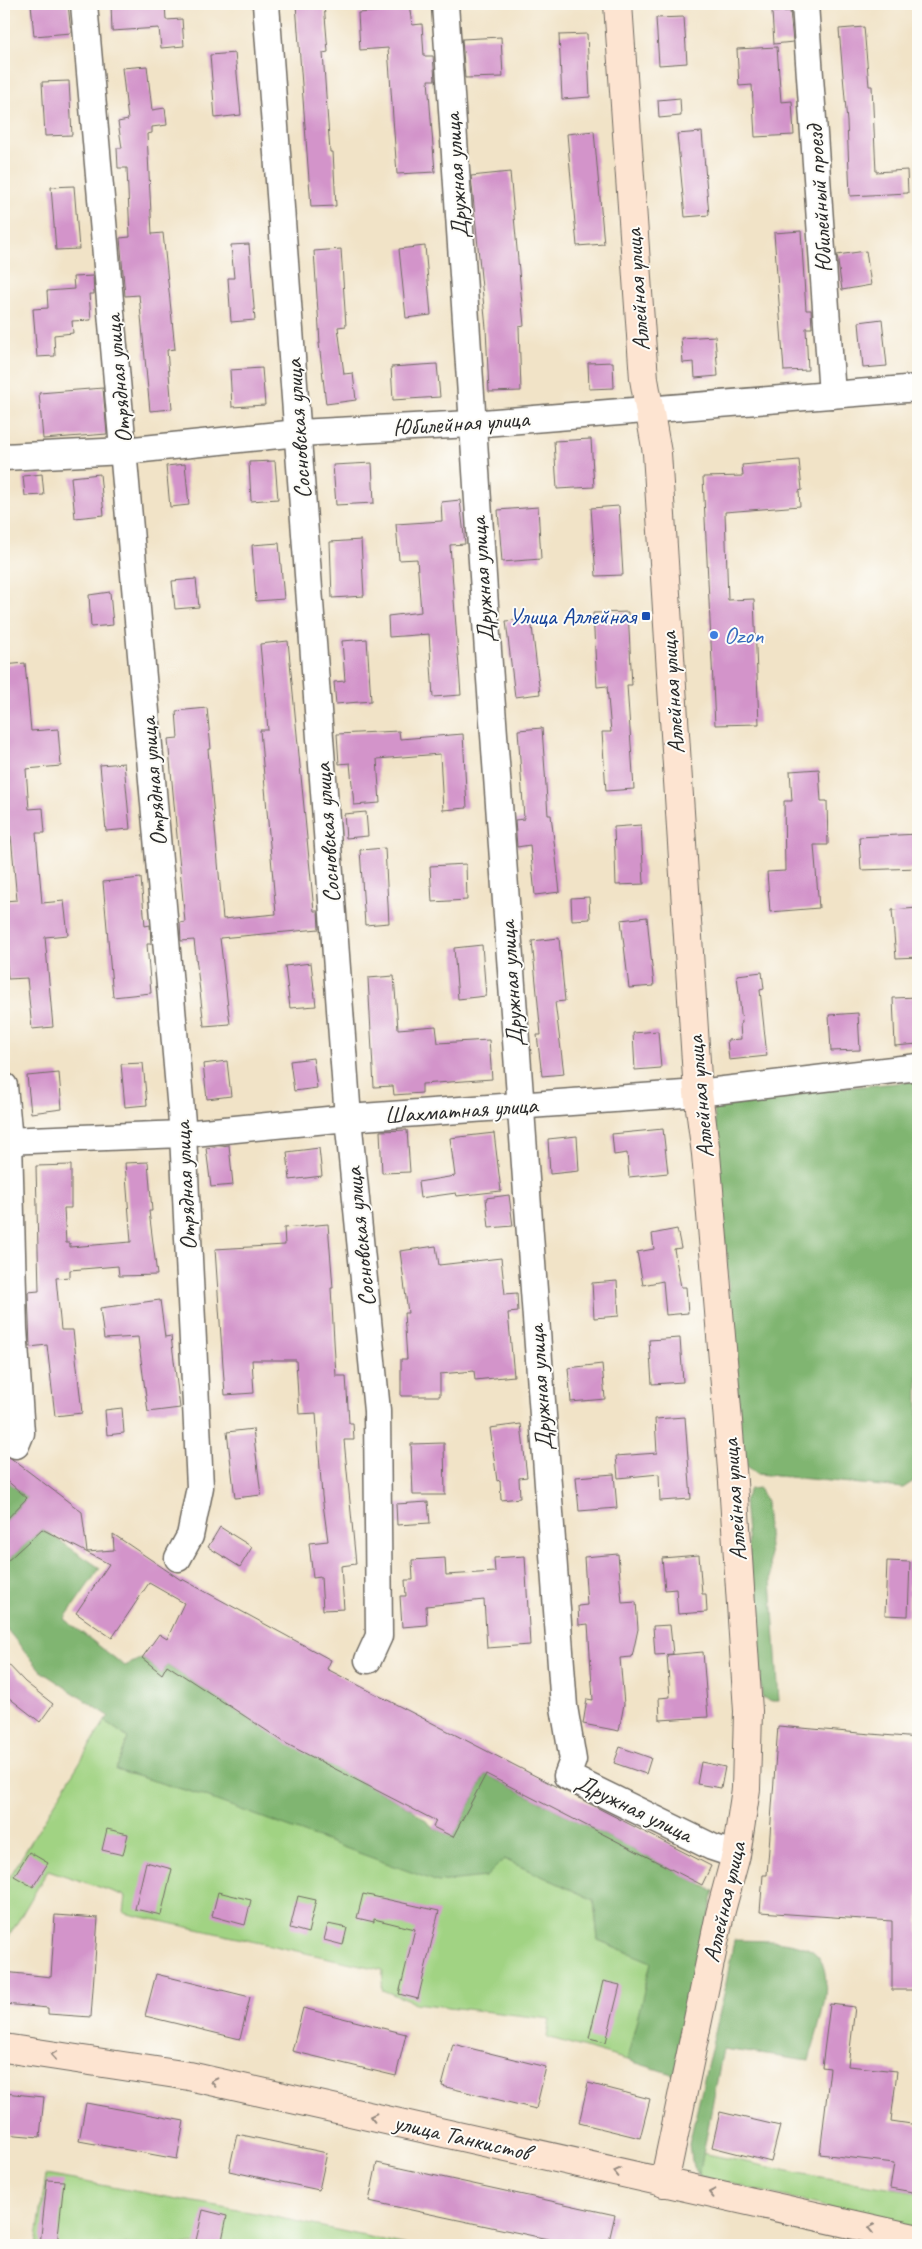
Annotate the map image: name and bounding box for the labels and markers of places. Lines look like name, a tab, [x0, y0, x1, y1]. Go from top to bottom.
place label: Улица Аллейная	[509, 601, 638, 631]
marker: Улица Аллейная	[640, 610, 652, 622]
place label: Ozon	[724, 620, 764, 650]
marker: Ozon	[708, 629, 720, 641]

